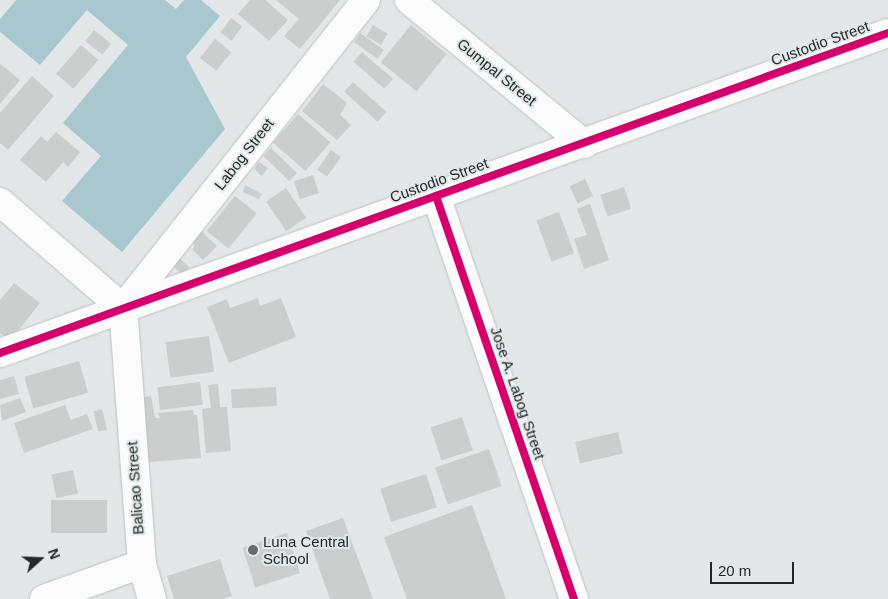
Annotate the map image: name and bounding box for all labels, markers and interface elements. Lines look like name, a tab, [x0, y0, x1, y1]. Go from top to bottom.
street label: Custodio Street	[768, 17, 872, 69]
street label: Gumpal Street	[454, 35, 540, 109]
street label: Labog Street	[210, 115, 278, 193]
street label: Custodio Street	[387, 154, 491, 206]
street label: Jose A. Labog Street	[487, 324, 549, 462]
street label: Balicao Street	[123, 441, 147, 535]
place label: Luna Central School	[263, 532, 349, 567]
north arrow	[15, 534, 65, 584]
marker: Luna Central School	[247, 544, 259, 556]
text: N	[45, 546, 63, 561]
scale bar	[713, 552, 797, 584]
text: 20 m	[718, 562, 751, 579]

